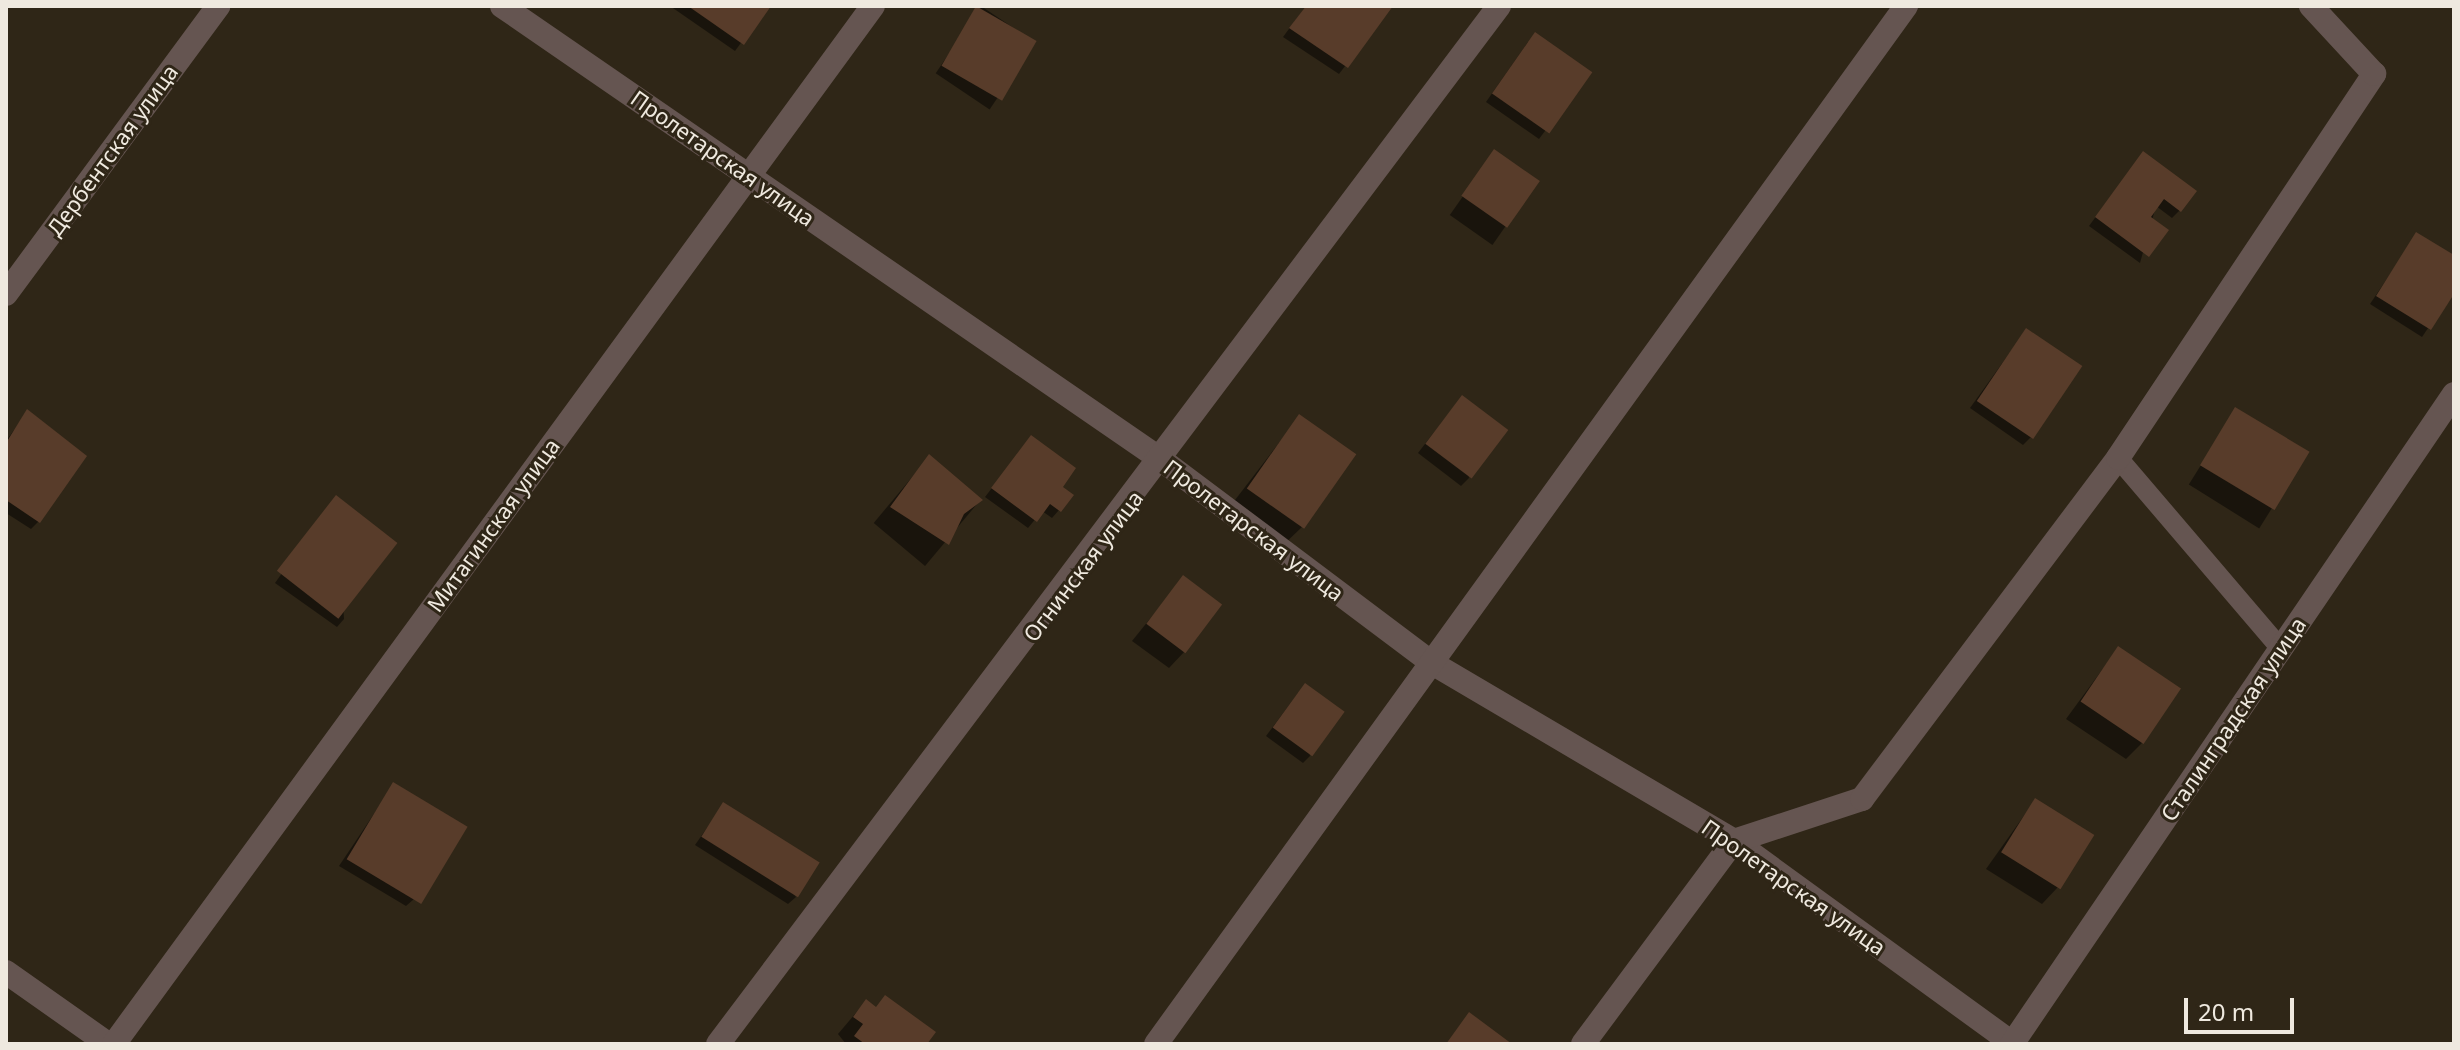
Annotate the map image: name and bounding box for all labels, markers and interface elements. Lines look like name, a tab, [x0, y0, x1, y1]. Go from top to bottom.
street label: Дербентская улица	[41, 59, 183, 241]
street label: Пролетарская улица	[626, 85, 820, 231]
street label: Митагинская улица	[421, 433, 565, 617]
street label: Пролетарская улица	[1159, 454, 1349, 606]
street label: Огнинская улица	[1018, 485, 1148, 647]
street label: Сталинградская улица	[2155, 612, 2311, 826]
street label: Пролетарская улица	[1697, 814, 1891, 960]
scale bar	[2188, 982, 2298, 1032]
text: 20 m	[2198, 995, 2254, 1028]

